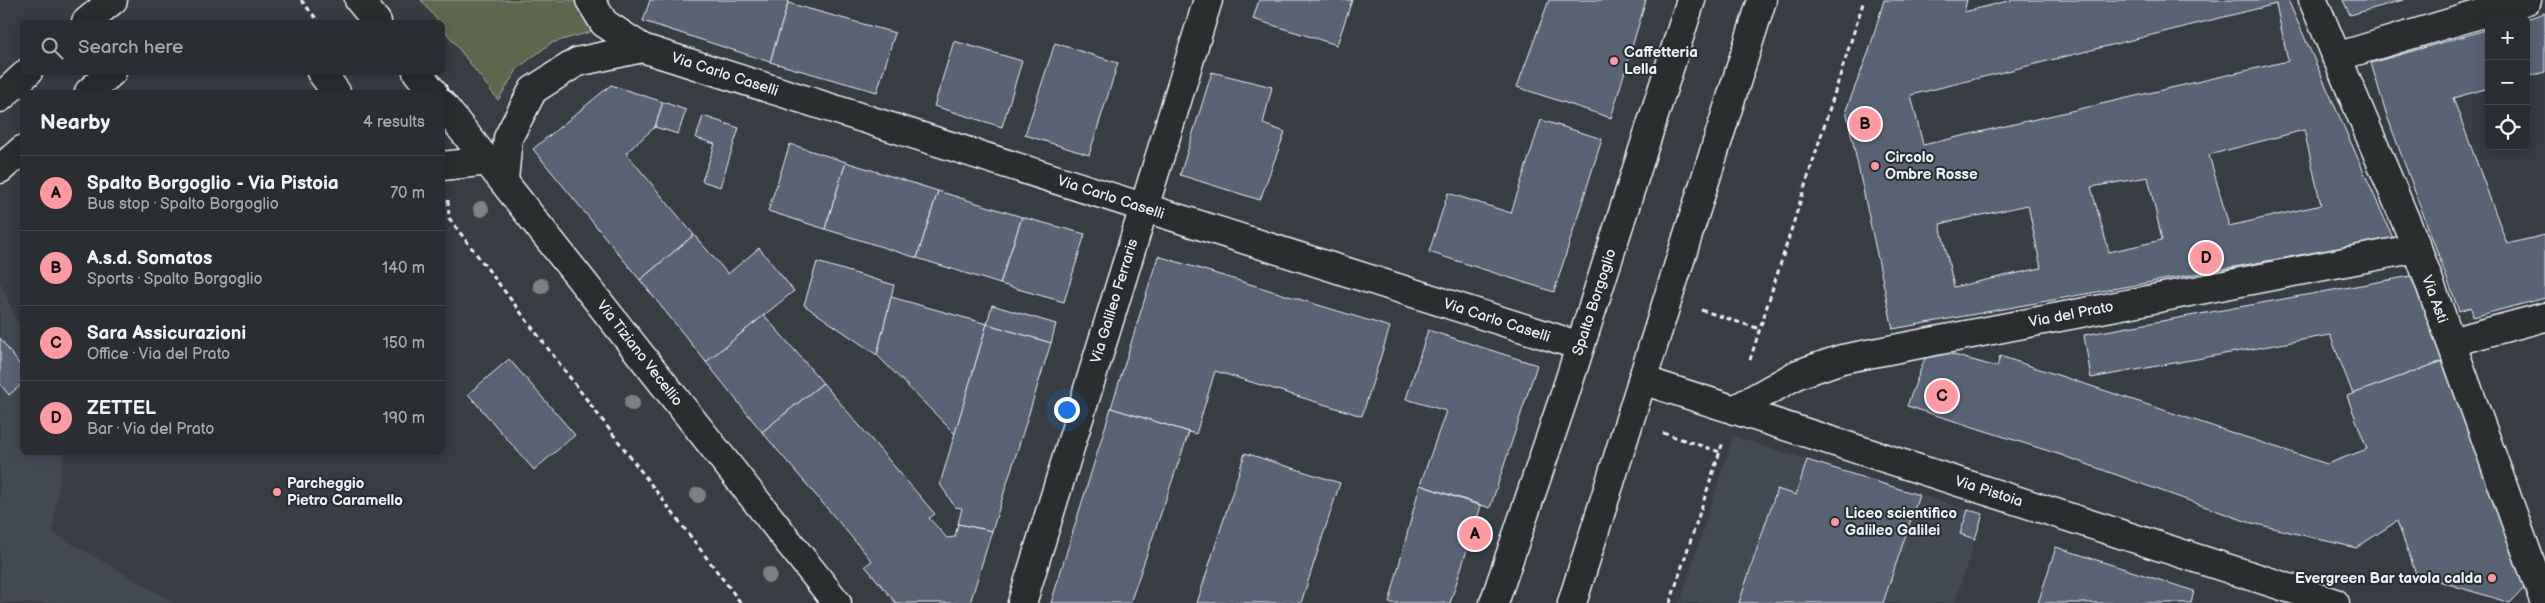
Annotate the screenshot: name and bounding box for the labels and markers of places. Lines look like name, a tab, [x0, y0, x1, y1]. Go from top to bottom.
place label: Caffetteria Lella	[1624, 43, 1698, 79]
marker: Caffetteria Lella	[1608, 55, 1620, 67]
pin: B	[1849, 105, 1881, 143]
place label: Circolo Ombre Rosse	[1885, 148, 1978, 184]
marker: Circolo Ombre Rosse	[1869, 160, 1881, 172]
pin: D	[2190, 239, 2222, 277]
pin: C	[1926, 377, 1958, 415]
place label: Parcheggio Pietro Caramello	[287, 474, 403, 510]
marker: Parcheggio Pietro Caramello	[271, 486, 283, 498]
place label: Liceo scientifico Galileo Galilei	[1845, 504, 1957, 540]
pin: A	[1459, 515, 1491, 553]
marker: Liceo scientifico Galileo Galilei	[1829, 516, 1841, 528]
place label: Evergreen Bar tavola calda	[2295, 569, 2482, 588]
marker: Evergreen Bar tavola calda	[2486, 572, 2498, 584]

